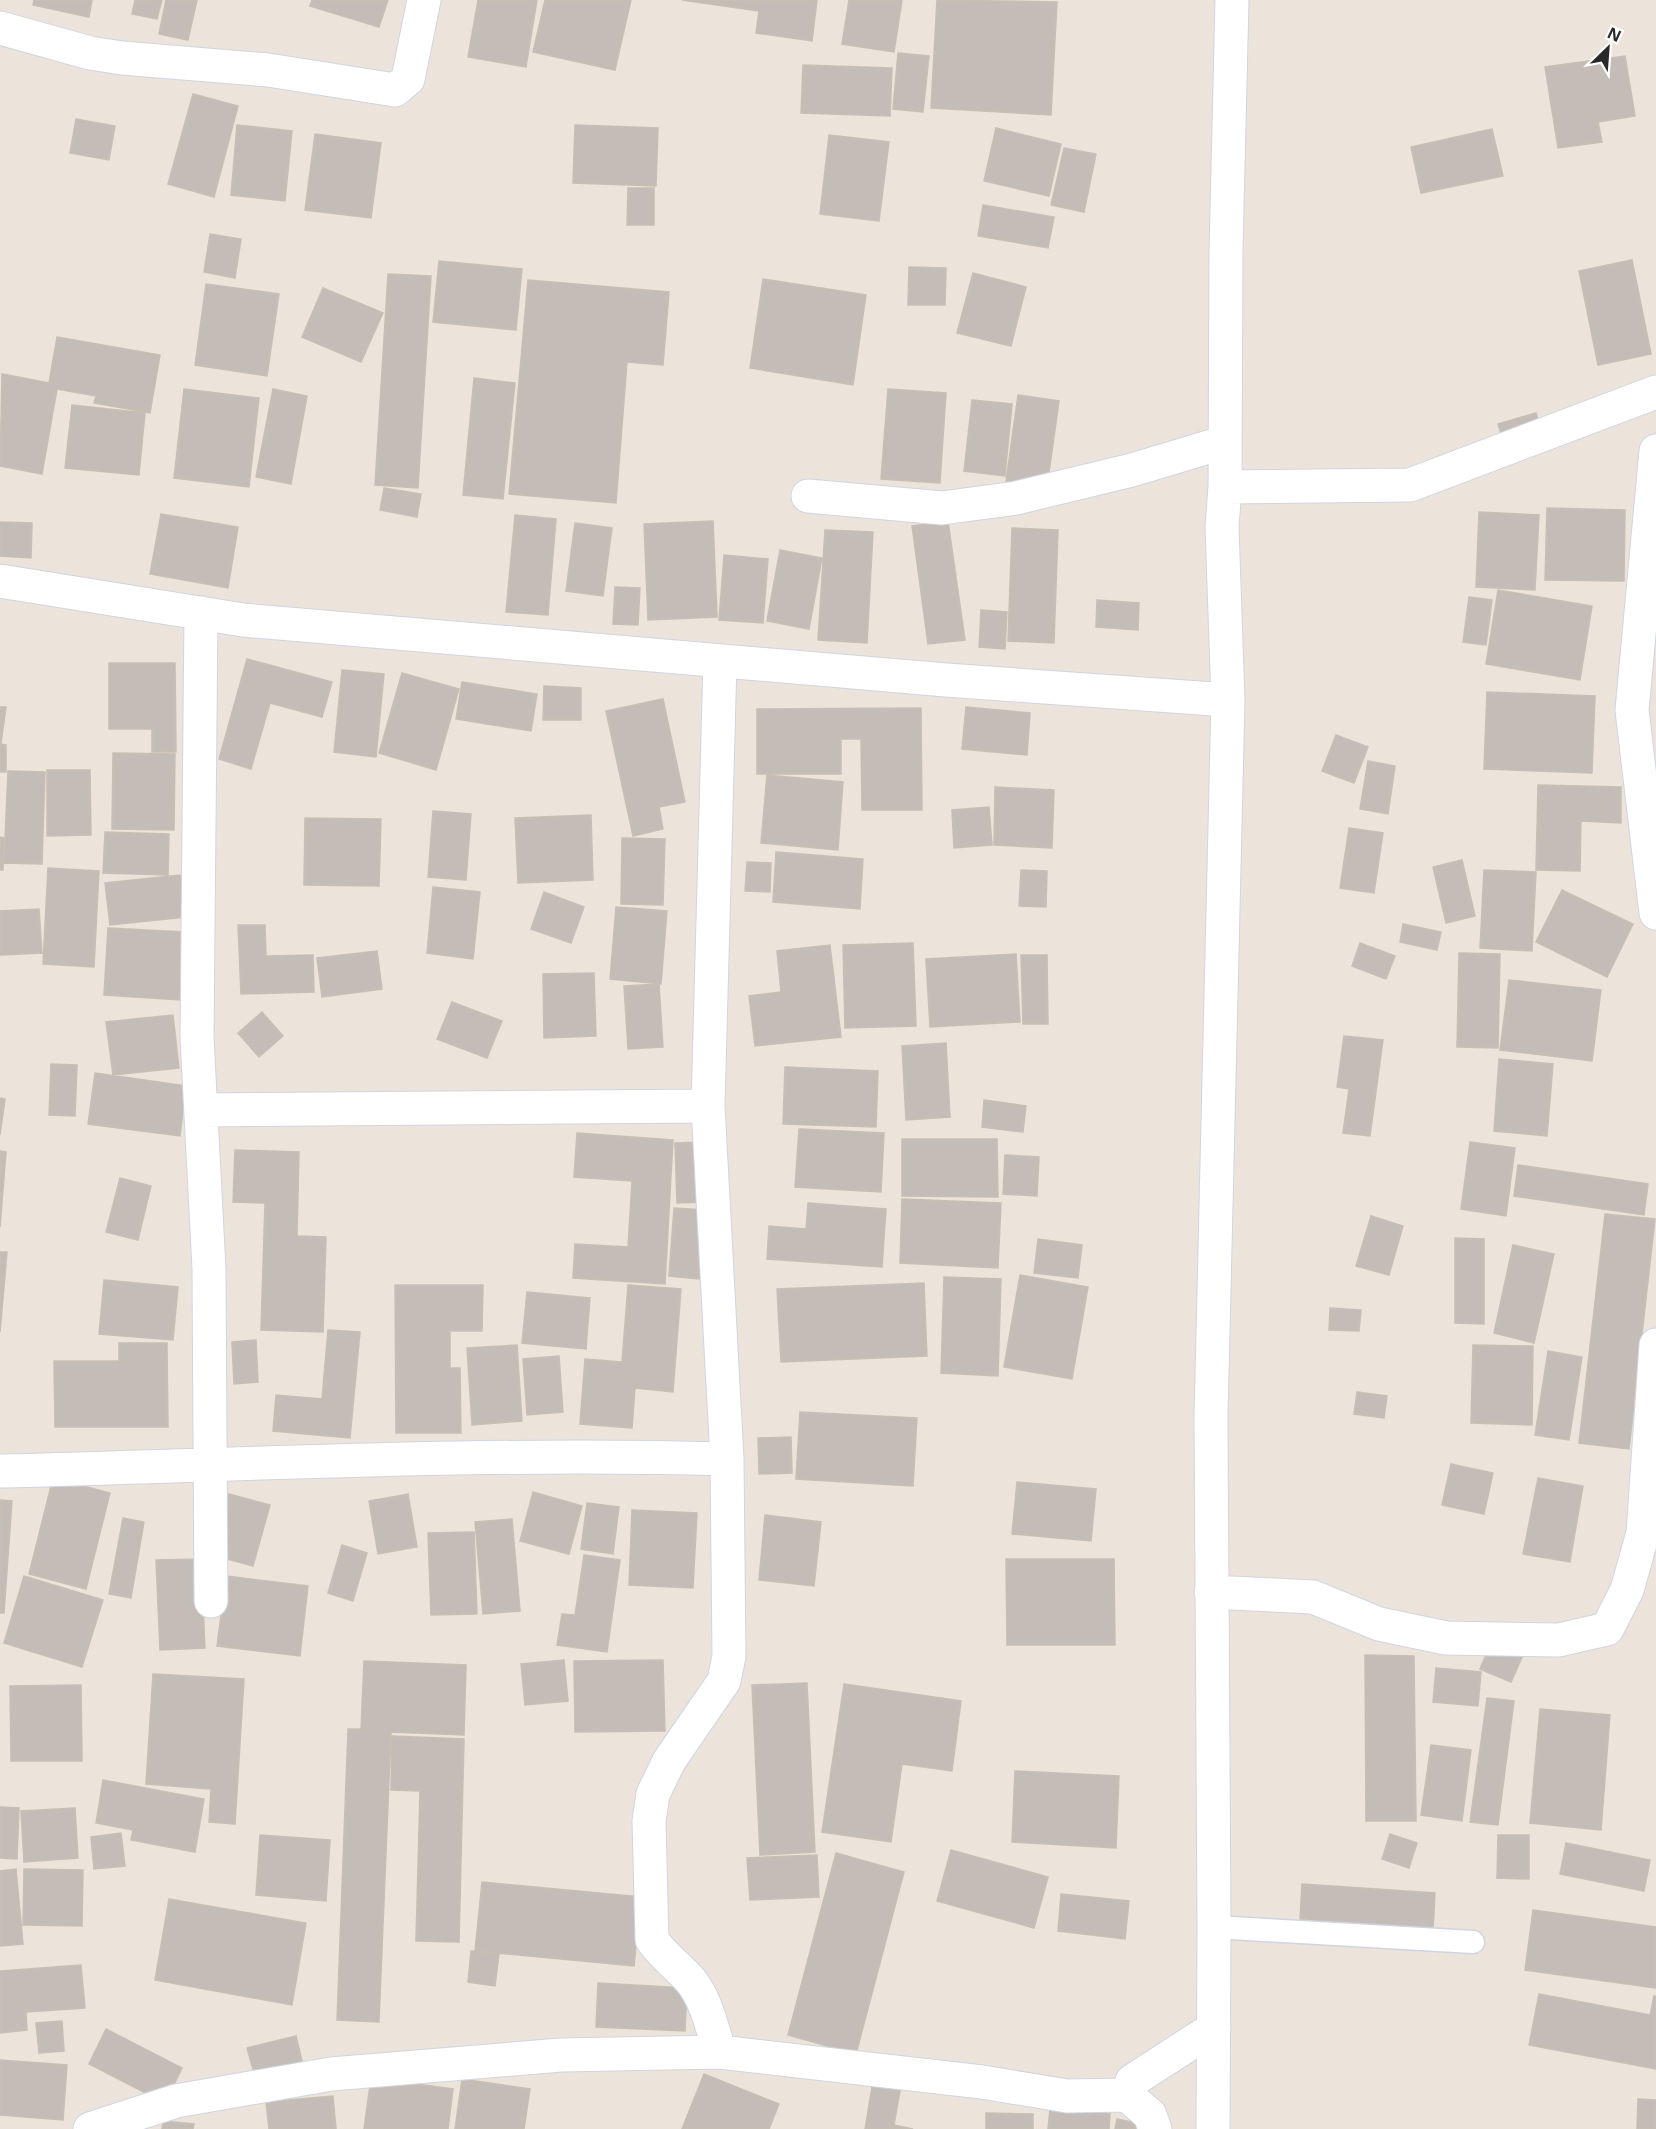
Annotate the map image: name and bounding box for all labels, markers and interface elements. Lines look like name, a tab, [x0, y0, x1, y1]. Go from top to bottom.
north arrow	[1578, 18, 1638, 78]
text: N	[1604, 22, 1625, 47]

